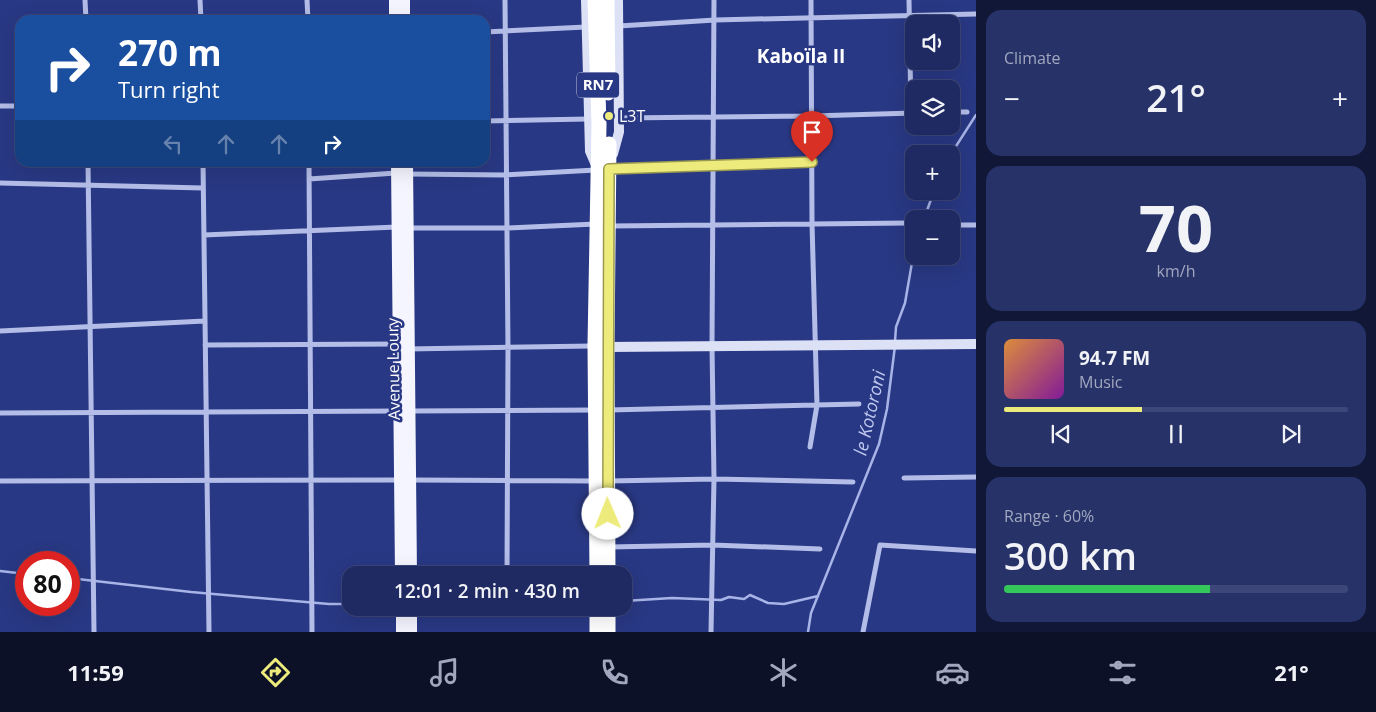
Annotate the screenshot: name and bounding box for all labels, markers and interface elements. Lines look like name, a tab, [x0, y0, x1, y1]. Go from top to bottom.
map controls	[905, 15, 960, 265]
button: sound	[905, 15, 960, 70]
text: 270 m	[118, 29, 222, 76]
icon: right	[35, 35, 100, 100]
district label: Kaboïla II	[757, 43, 845, 69]
text: Climate	[1004, 47, 1061, 69]
text: 21°	[1146, 71, 1206, 123]
road number: RN7	[577, 72, 619, 98]
text: Turn right	[118, 74, 220, 104]
text: −	[1004, 79, 1020, 117]
text: +	[1332, 79, 1348, 117]
button: layers	[905, 80, 960, 135]
place label: L3T	[619, 105, 646, 127]
marker: L3T	[603, 110, 615, 122]
pin	[791, 111, 833, 162]
icon: arrive	[798, 118, 826, 146]
icon: left	[159, 130, 187, 158]
icon: ahead	[212, 130, 240, 158]
icon: ahead	[265, 130, 293, 158]
icon: right	[318, 130, 346, 158]
button: +	[905, 145, 960, 200]
text: 70	[1139, 183, 1213, 271]
button: −	[905, 210, 960, 265]
text: km/h	[1157, 260, 1195, 282]
street label: Avenue Loury	[381, 317, 405, 420]
text: 94.7 FM	[1079, 345, 1150, 371]
water label: le Kotoroni	[848, 367, 891, 458]
text: Music	[1079, 371, 1123, 393]
icon: previous	[1047, 420, 1075, 448]
icon: pause	[1162, 420, 1190, 448]
icon: next	[1277, 420, 1305, 448]
position arrow	[581, 487, 633, 539]
text: Range · 60%	[1004, 505, 1094, 527]
text: 300 km	[1004, 529, 1137, 581]
speed limit sign: 80	[15, 551, 80, 616]
text: 12:01 · 2 min · 430 m	[394, 578, 580, 604]
icon: directions	[258, 655, 293, 690]
icon: music	[427, 655, 462, 690]
icon: phone	[597, 655, 632, 690]
icon: climate	[766, 655, 801, 690]
icon: car	[935, 655, 970, 690]
icon: filters	[1105, 655, 1140, 690]
text: 11:59	[67, 657, 124, 687]
text: 21°	[1274, 657, 1309, 687]

